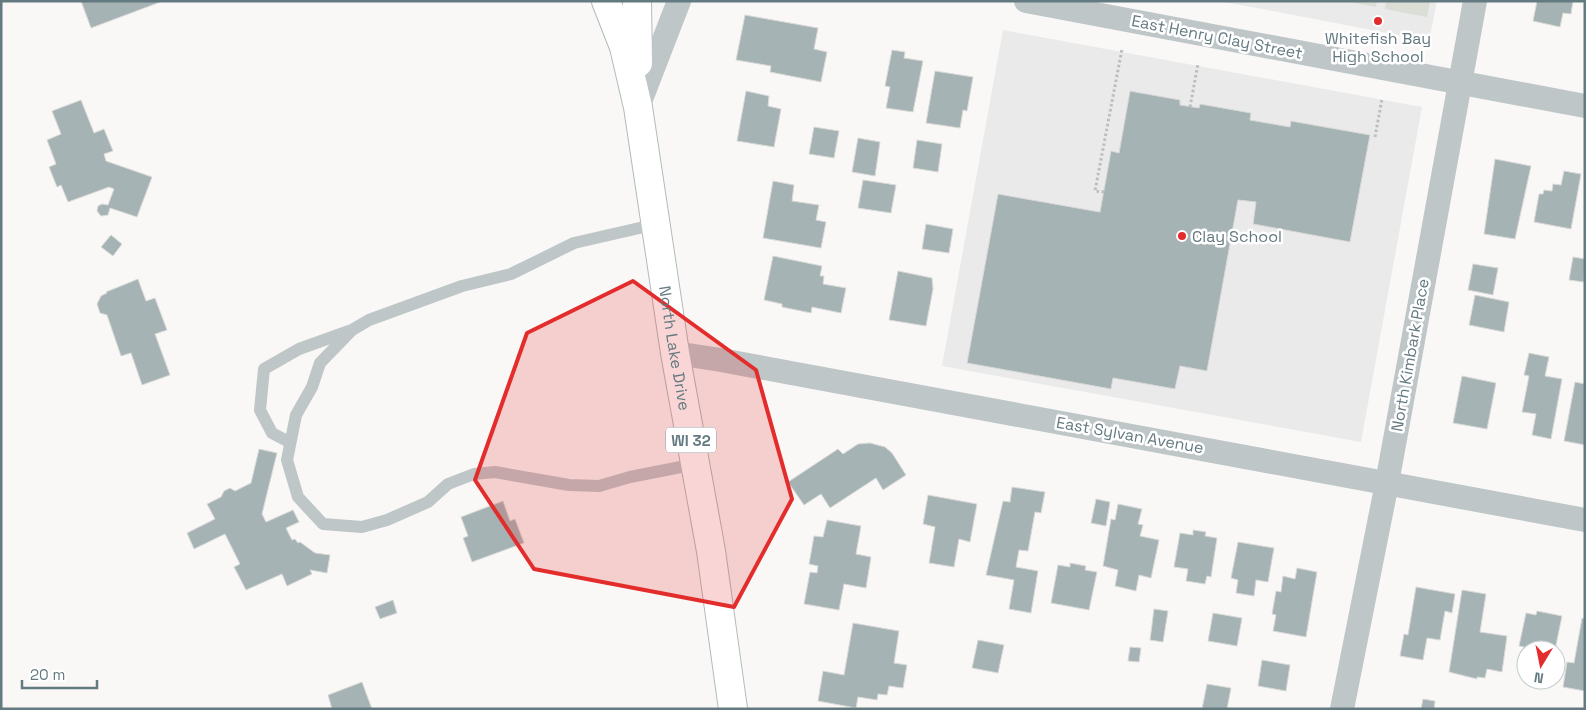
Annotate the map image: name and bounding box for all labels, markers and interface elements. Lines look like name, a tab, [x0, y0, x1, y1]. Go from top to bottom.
street label: East Henry Clay Street	[1130, 10, 1304, 64]
marker: Whitefish Bay High School	[1372, 15, 1384, 27]
place label: Whitefish Bay High School	[1325, 28, 1431, 67]
place label: Clay School	[1192, 226, 1282, 247]
marker: Clay School	[1176, 230, 1188, 242]
street label: North Kimbark Place	[1386, 277, 1434, 433]
street label: North Lake Drive	[655, 284, 696, 412]
street label: East Sylvan Avenue	[1055, 412, 1205, 458]
road number: WI 32	[666, 428, 716, 452]
north arrow	[1516, 640, 1566, 690]
scale bar	[22, 658, 98, 690]
text: 20 m	[30, 665, 65, 684]
text: N	[1533, 668, 1545, 687]

